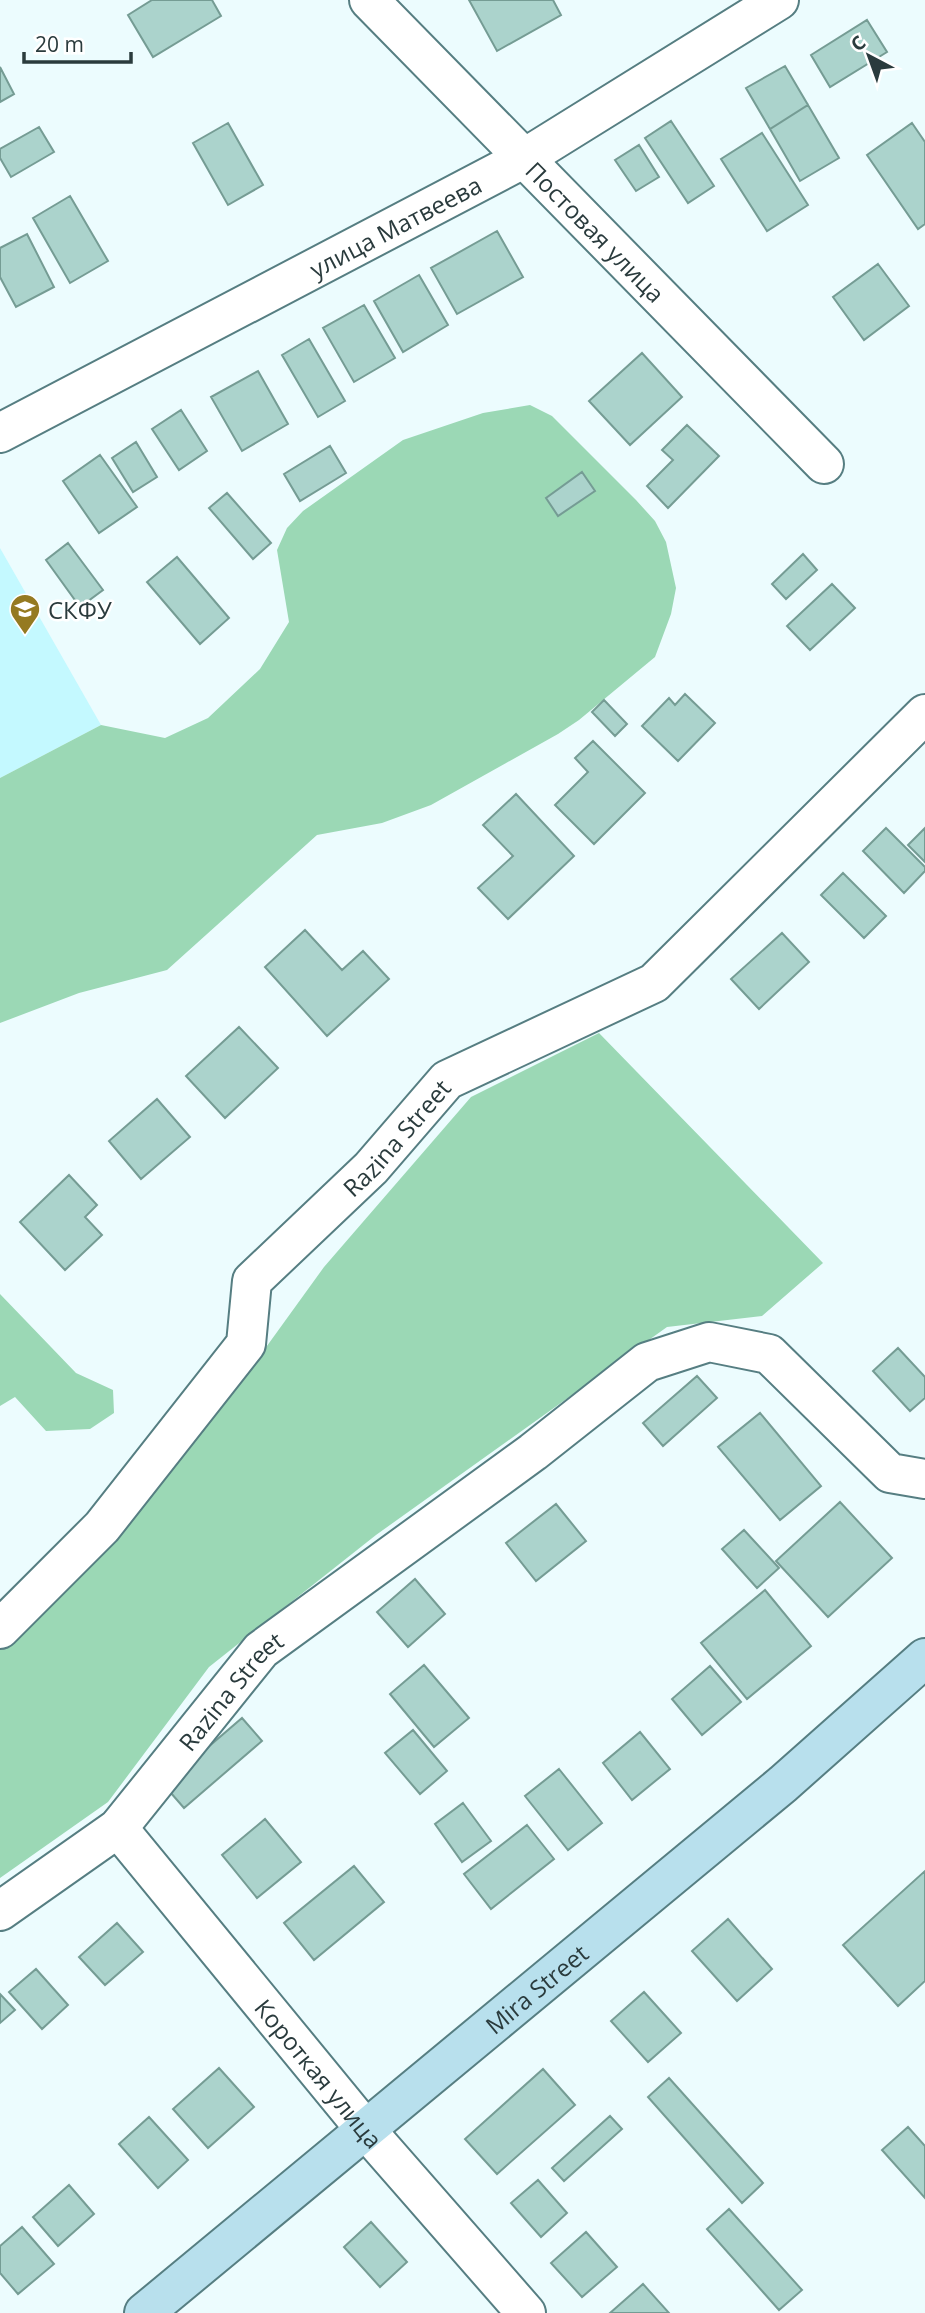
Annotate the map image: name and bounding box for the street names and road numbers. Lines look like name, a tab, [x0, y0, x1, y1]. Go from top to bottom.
street label: Постовая улица	[519, 154, 672, 309]
street label: улица Матвеева	[303, 167, 487, 285]
street label: Razina Street	[335, 1072, 457, 1203]
street label: Razina Street	[170, 1623, 289, 1757]
street label: Mira Street	[478, 1936, 594, 2041]
street label: Короткая улица	[248, 1991, 390, 2155]

